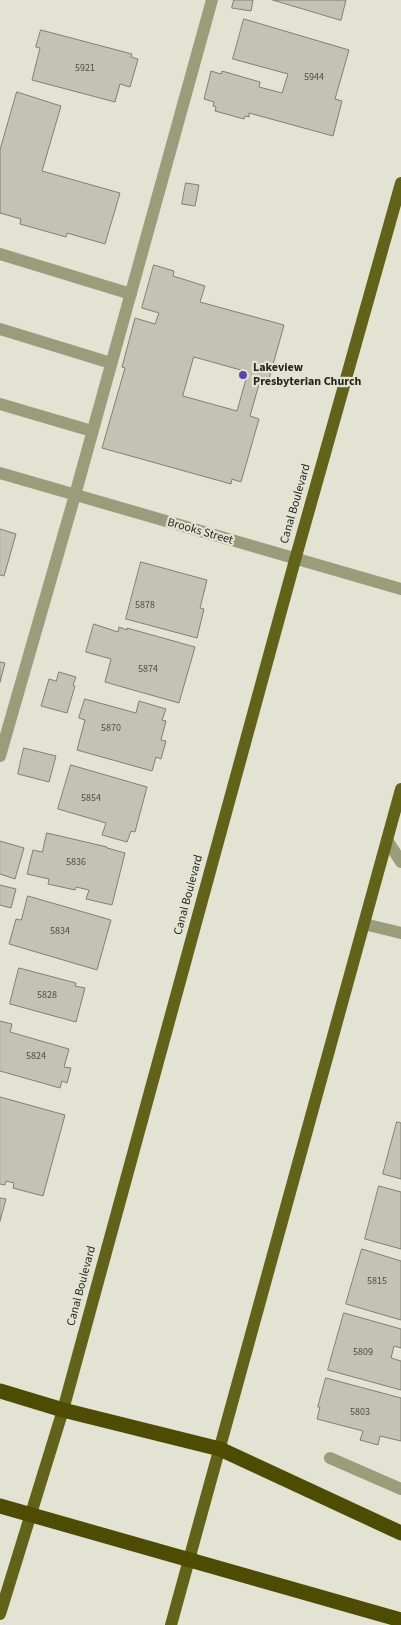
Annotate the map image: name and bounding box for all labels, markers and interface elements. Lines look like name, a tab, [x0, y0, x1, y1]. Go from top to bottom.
house number: 5921	[75, 63, 95, 75]
house number: 5944	[304, 72, 324, 84]
place label: Lakeview Presbyterian Church	[253, 361, 361, 389]
marker: Lakeview Presbyterian Church	[237, 369, 249, 381]
street label: Canal Boulevard	[278, 462, 314, 546]
street label: Brooks Street	[166, 516, 234, 548]
house number: 5878	[135, 600, 155, 612]
house number: 5874	[138, 664, 158, 676]
house number: 5870	[101, 723, 121, 735]
house number: 5854	[81, 793, 101, 805]
street label: Canal Boulevard	[171, 853, 207, 937]
house number: 5836	[66, 857, 86, 869]
house number: 5834	[50, 926, 70, 938]
house number: 5828	[37, 990, 57, 1002]
house number: 5824	[26, 1051, 46, 1063]
street label: Canal Boulevard	[64, 1244, 100, 1328]
house number: 5815	[367, 1276, 387, 1288]
house number: 5809	[353, 1347, 373, 1359]
house number: 5803	[350, 1407, 370, 1419]

